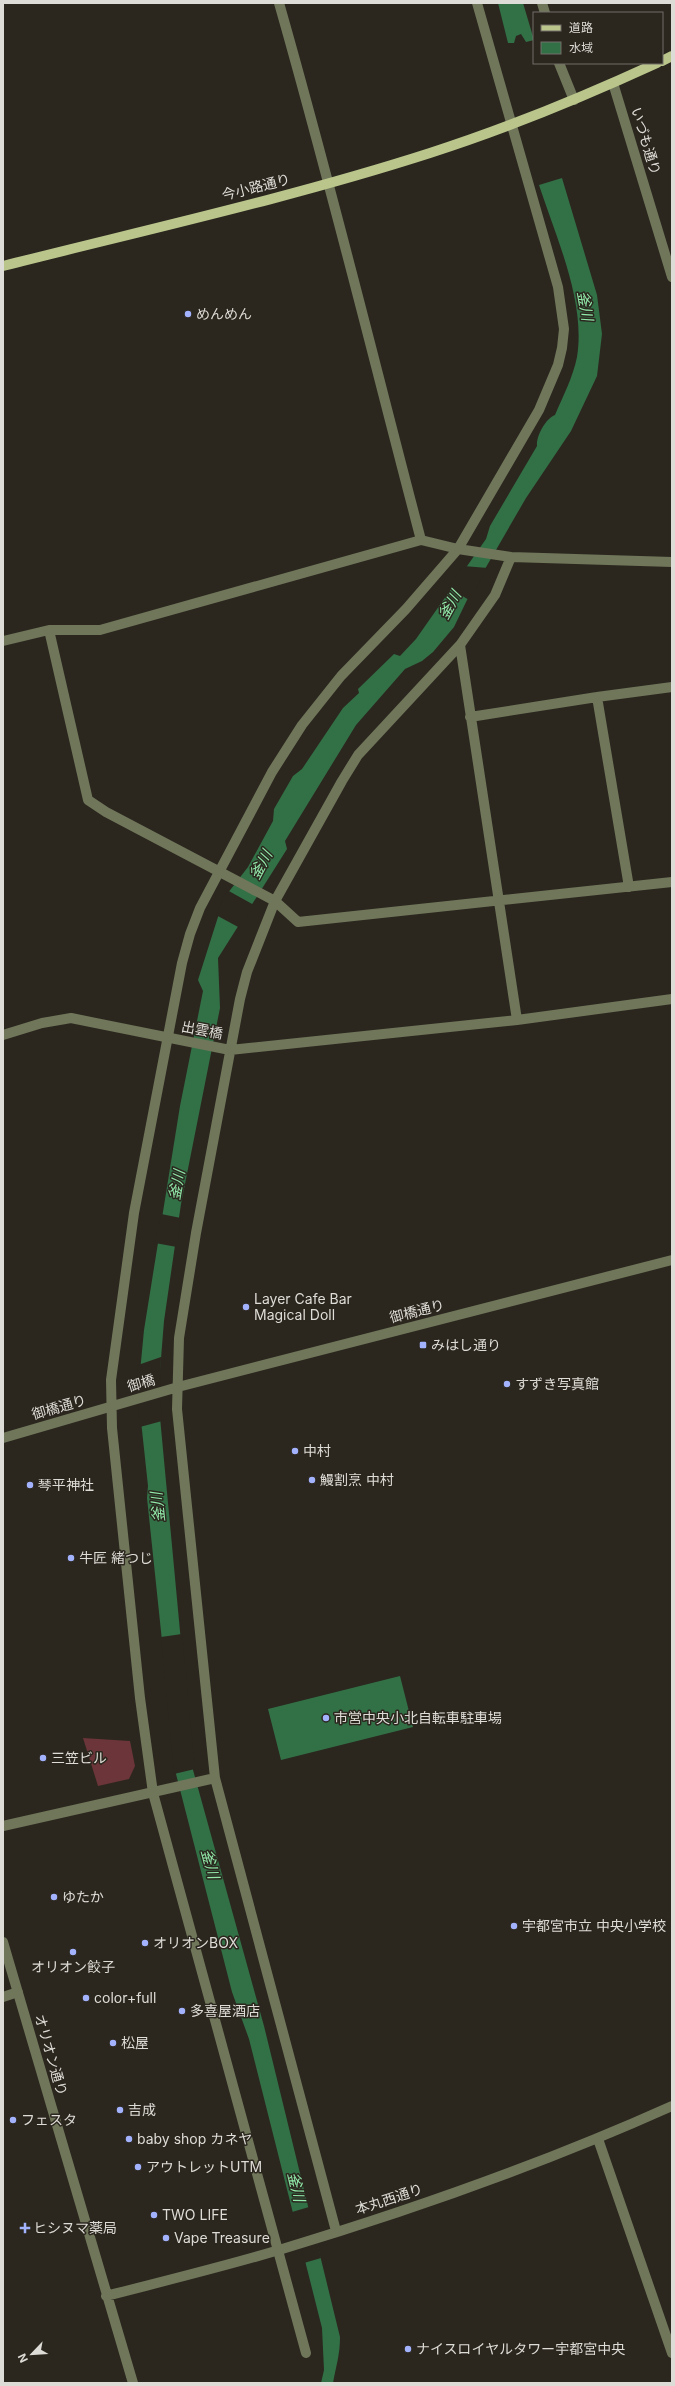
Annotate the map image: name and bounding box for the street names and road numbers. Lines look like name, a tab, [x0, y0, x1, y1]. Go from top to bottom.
street label: いづも通り	[628, 105, 665, 177]
street label: 今小路通り	[220, 170, 292, 203]
street label: 出雲橋	[180, 1017, 224, 1042]
street label: 御橋通り	[388, 1295, 446, 1326]
street label: 御橋	[125, 1370, 157, 1395]
street label: 御橋通り	[30, 1391, 88, 1422]
street label: オリオン通り	[32, 2012, 71, 2098]
street label: 本丸西通り	[353, 2180, 425, 2217]

